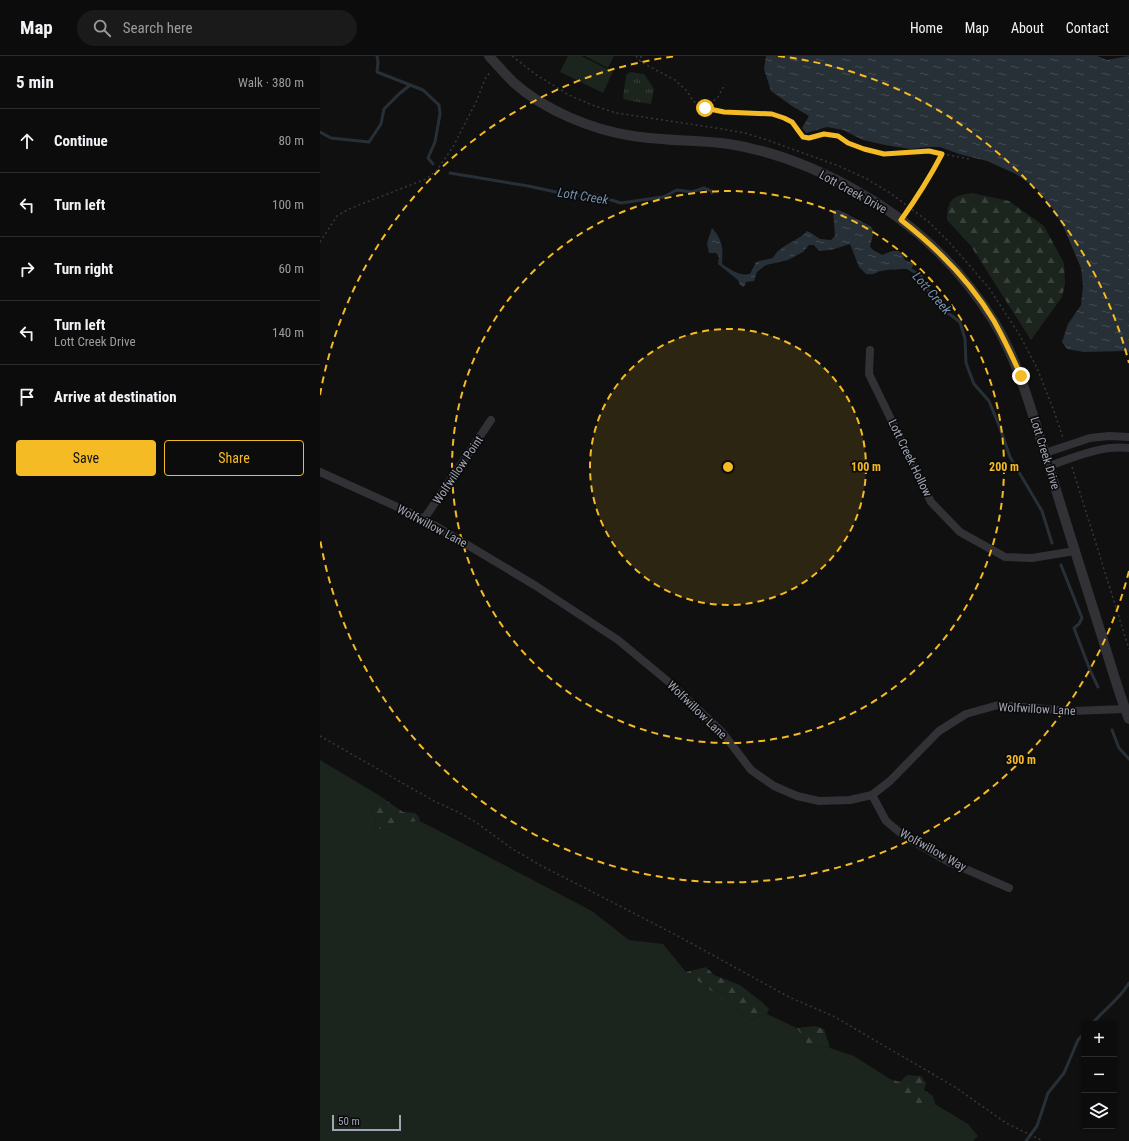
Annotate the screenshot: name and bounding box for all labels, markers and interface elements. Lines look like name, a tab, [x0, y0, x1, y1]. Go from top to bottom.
search box	[77, 10, 357, 46]
text: Map	[20, 16, 53, 39]
icon: search	[91, 17, 113, 39]
text: Search here	[123, 19, 193, 37]
text: Home	[910, 20, 943, 36]
text: Map	[965, 20, 989, 36]
text: About	[1011, 20, 1044, 36]
text: Contact	[1066, 20, 1109, 36]
text: 5 min	[16, 72, 54, 92]
text: Walk · 380 m	[238, 75, 304, 90]
route start	[696, 99, 714, 117]
icon: ahead	[16, 130, 38, 152]
text: Continue	[54, 132, 108, 150]
text: 80 m	[278, 133, 304, 148]
street label: Lott Creek Drive	[817, 168, 890, 217]
water label: Lott Creek	[557, 185, 610, 207]
icon: left	[16, 194, 38, 216]
text: Turn left	[54, 196, 105, 214]
text: 100 m	[272, 197, 304, 212]
icon: right	[16, 258, 38, 280]
text: Turn right	[54, 260, 113, 278]
text: 60 m	[278, 261, 304, 276]
water label: Lott Creek	[910, 269, 955, 317]
text: Turn left	[54, 316, 105, 334]
icon: left	[16, 322, 38, 344]
text: 140 m	[272, 325, 304, 340]
text: Lott Creek Drive	[54, 334, 136, 349]
route end	[1012, 367, 1030, 385]
icon: arrive	[16, 386, 38, 408]
text: Arrive at destination	[54, 388, 177, 406]
street label: Lott Creek Drive	[1027, 415, 1063, 491]
street label: Lott Creek Hollow	[885, 417, 935, 499]
street label: Wolfwillow Point	[430, 433, 486, 507]
button: Save	[16, 440, 156, 476]
button: Share	[164, 440, 304, 476]
centre of rings	[721, 460, 735, 474]
text: 100 m	[851, 460, 881, 474]
text: 200 m	[989, 460, 1019, 474]
street label: Wolfwillow Lane	[395, 502, 470, 550]
street label: Wolfwillow Lane	[664, 678, 730, 742]
street label: Wolfwillow Lane	[998, 700, 1076, 718]
text: 300 m	[1006, 753, 1036, 767]
street label: Wolfwillow Way	[897, 826, 969, 874]
map controls	[1081, 1021, 1117, 1129]
button: +	[1081, 1021, 1117, 1057]
button: −	[1081, 1057, 1117, 1093]
button: layers	[1081, 1093, 1117, 1129]
scale bar	[332, 1113, 401, 1132]
text: 50 m	[338, 1115, 360, 1128]

